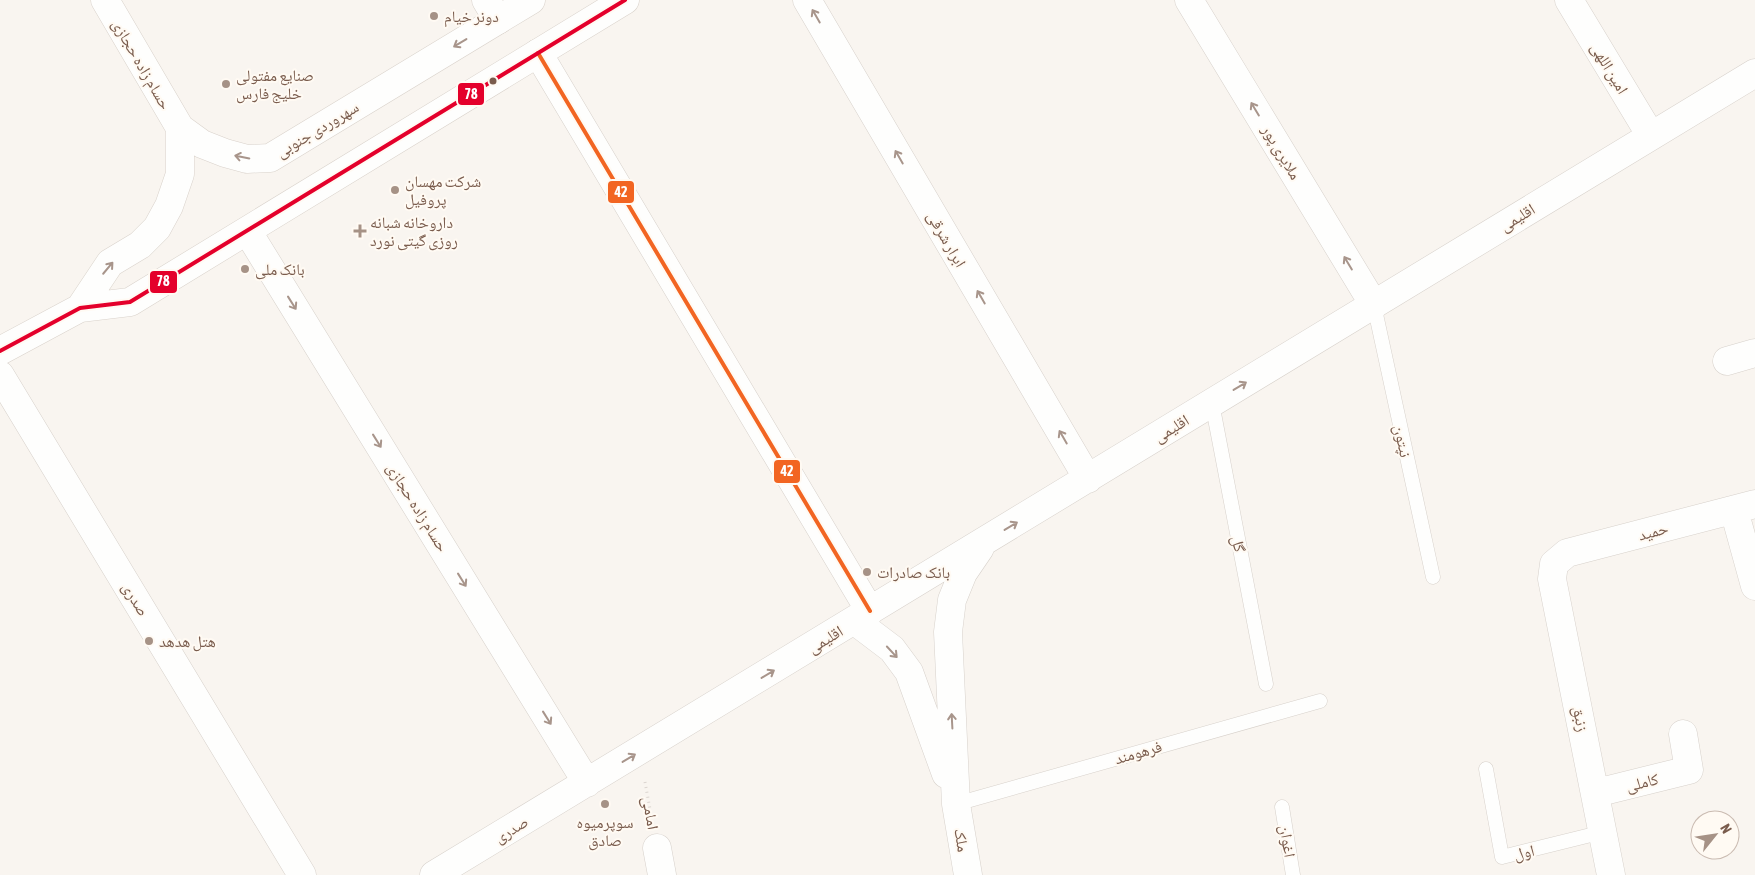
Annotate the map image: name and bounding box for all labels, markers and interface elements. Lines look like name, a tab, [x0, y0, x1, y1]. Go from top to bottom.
place label: دونر خیام	[444, 7, 499, 27]
marker: دونر خیام	[428, 10, 440, 22]
one-way arrow	[811, 10, 821, 24]
street label: حسام زاده حجازی	[107, 16, 175, 113]
one-way arrow	[453, 39, 467, 49]
street label: امین اللهی	[1586, 39, 1632, 98]
place label: صنایع مفتولی خلیج فارس	[236, 66, 314, 104]
unlabelled marker	[488, 76, 498, 86]
marker: صنایع مفتولی خلیج فارس	[220, 78, 232, 90]
line badge: 78	[457, 82, 485, 106]
text: 78	[464, 86, 478, 102]
street label: سهروردی جنوبی	[272, 97, 363, 162]
one-way arrow	[1250, 102, 1260, 116]
street label: ملایری پور	[1257, 121, 1305, 183]
one-way arrow	[893, 150, 903, 164]
one-way arrow	[234, 151, 250, 161]
place label: شرکت مهسان پروفیل	[405, 172, 481, 210]
line badge: 42	[607, 180, 635, 204]
marker: شرکت مهسان پروفیل	[389, 184, 401, 196]
text: 42	[613, 184, 628, 200]
street label: اقلیمی	[1496, 200, 1539, 236]
street label: ابرار شرقی	[922, 208, 970, 271]
place label: داروخانه شبانه روزی گیتی نورد	[370, 213, 458, 251]
marker: داروخانه شبانه روزی گیتی نورد	[354, 225, 366, 237]
one-way arrow	[1343, 256, 1353, 270]
place label: بانک ملی	[255, 260, 305, 280]
one-way arrow	[103, 262, 114, 275]
marker: بانک ملی	[239, 263, 251, 275]
line badge: 78	[149, 270, 178, 294]
text: 78	[156, 273, 170, 289]
one-way arrow	[975, 290, 985, 304]
one-way arrow	[287, 295, 297, 309]
one-way arrow	[1232, 381, 1246, 391]
street label: اقلیمی	[1150, 411, 1193, 447]
street label: نپتون	[1389, 423, 1415, 459]
one-way arrow	[1058, 430, 1068, 444]
one-way arrow	[372, 434, 382, 448]
street label: حسام زاده حجازی	[382, 459, 452, 556]
line badge: 42	[773, 459, 801, 484]
text: 42	[779, 463, 794, 479]
street label: حمید	[1636, 518, 1670, 544]
one-way arrow	[1004, 520, 1018, 530]
street label: گل	[1227, 534, 1249, 554]
place label: بانک صادرات	[877, 563, 950, 582]
marker: بانک صادرات	[861, 566, 873, 578]
one-way arrow	[457, 572, 467, 586]
street label: صدری	[117, 579, 153, 620]
street label: اقلیمی	[804, 622, 847, 658]
place label: هتل هدهد	[159, 632, 216, 652]
marker: هتل هدهد	[143, 635, 155, 647]
one-way arrow	[886, 645, 898, 658]
one-way arrow	[760, 668, 774, 678]
street label: زنبق	[1568, 705, 1592, 734]
one-way arrow	[542, 711, 552, 725]
one-way arrow	[948, 713, 957, 729]
street label: فرهومند	[1112, 737, 1164, 768]
one-way arrow	[621, 753, 635, 763]
street label: کاملی	[1624, 769, 1661, 797]
street label: امامی	[637, 795, 663, 831]
marker: سوپرمیوه صادق	[599, 798, 611, 810]
north arrow	[1690, 810, 1740, 860]
street label: صدری	[491, 812, 532, 848]
place label: سوپرمیوه صادق	[576, 813, 634, 851]
text: N	[1717, 821, 1735, 836]
street label: اغوان	[1275, 824, 1299, 859]
street label: ملک	[951, 827, 973, 853]
street label: اول	[1512, 841, 1537, 865]

